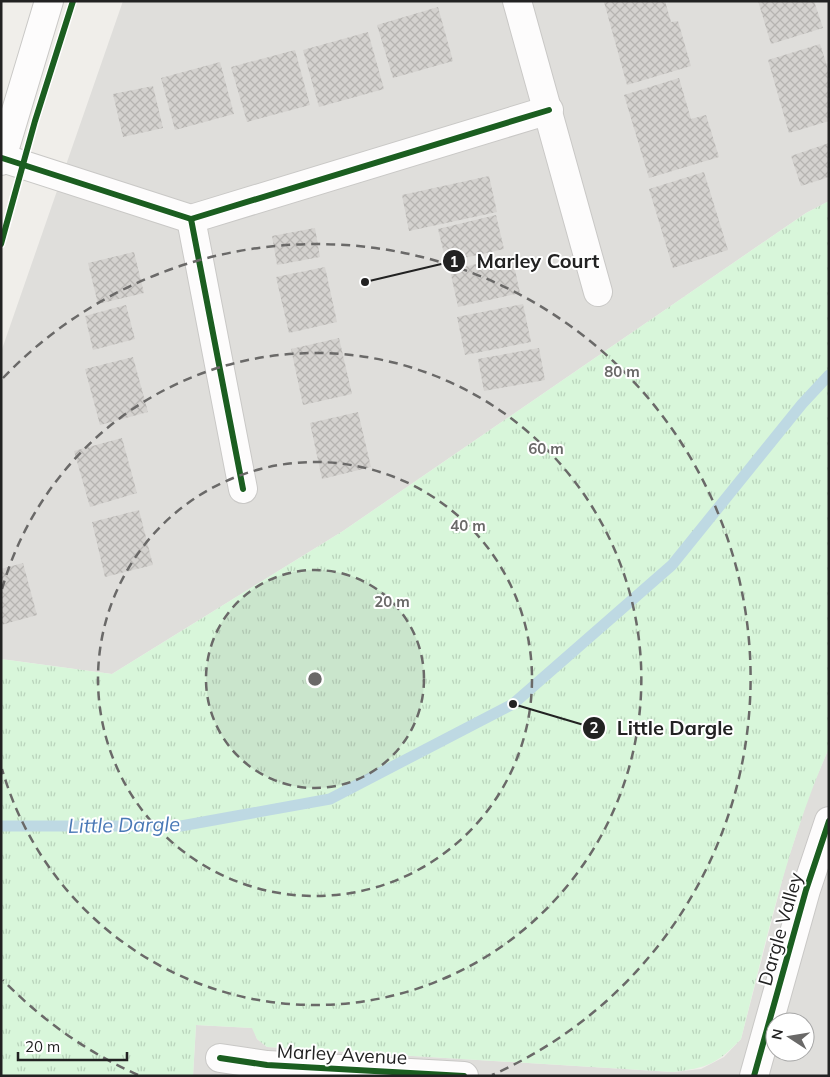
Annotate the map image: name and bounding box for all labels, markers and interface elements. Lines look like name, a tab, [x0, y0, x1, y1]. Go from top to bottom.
callout: Marley Court	[442, 244, 610, 279]
text: Marley Court	[477, 248, 600, 273]
text: 1	[449, 252, 459, 271]
text: 80 m	[604, 362, 640, 381]
text: 60 m	[528, 439, 564, 458]
text: 40 m	[450, 516, 486, 535]
text: 20 m	[374, 592, 410, 611]
centre of rings	[306, 670, 324, 688]
callout: Little Dargle	[582, 710, 743, 745]
text: Little Dargle	[617, 715, 733, 740]
text: 2	[589, 718, 599, 737]
water label: Little Dargle	[68, 811, 180, 838]
street label: Dargle Valley	[752, 870, 808, 988]
north arrow	[765, 1012, 815, 1062]
text: N	[767, 1027, 787, 1041]
scale bar	[18, 1030, 126, 1062]
text: 20 m	[25, 1037, 60, 1056]
street label: Marley Avenue	[276, 1039, 408, 1069]

